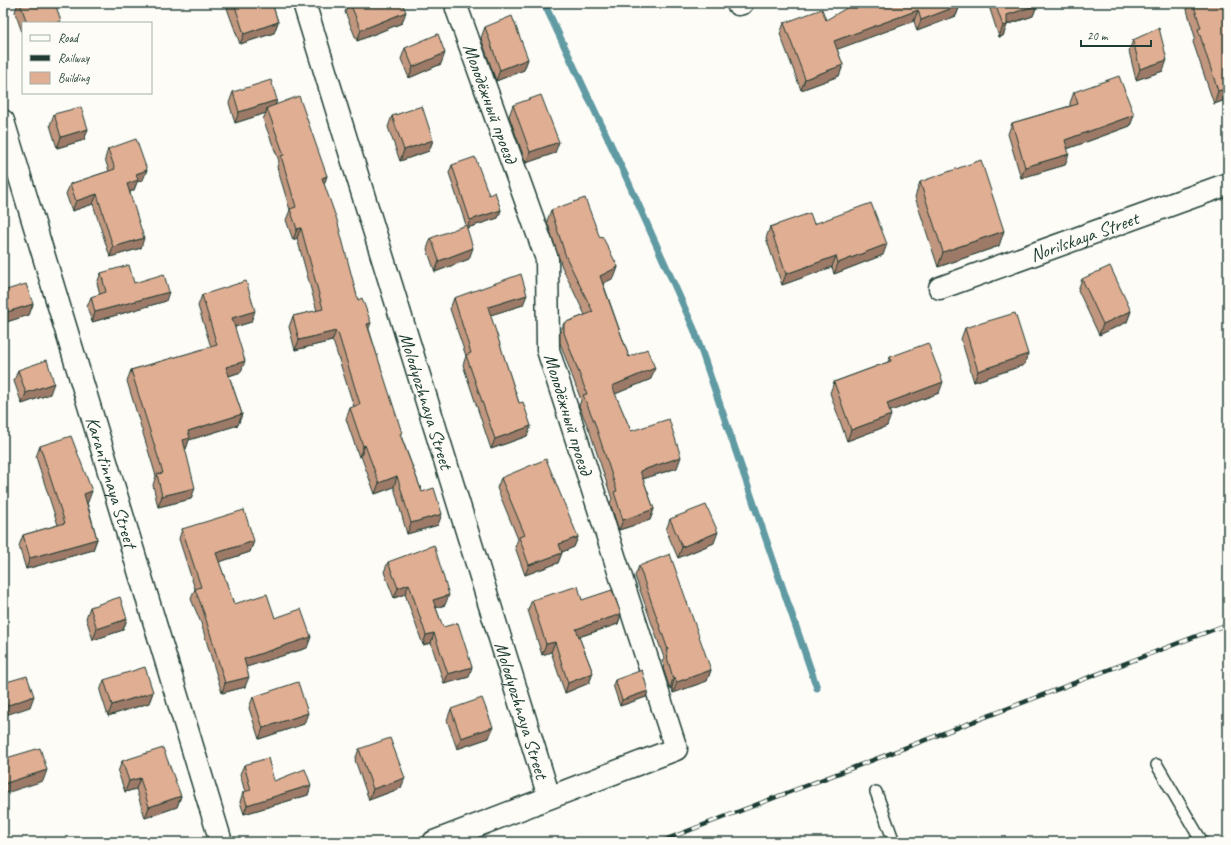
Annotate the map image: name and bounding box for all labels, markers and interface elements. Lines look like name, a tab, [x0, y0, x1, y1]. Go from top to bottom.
legend	[22, 22, 152, 94]
scale bar	[1081, 22, 1151, 48]
text: 20 m	[1087, 28, 1109, 44]
text: Road	[58, 30, 80, 46]
street label: Молодёжный проезд	[457, 40, 524, 168]
text: Railway	[58, 50, 90, 66]
text: Building	[58, 70, 90, 86]
street label: Norilskaya Street	[1027, 206, 1143, 268]
street label: Molodyozhnaya Street	[393, 329, 459, 474]
street label: Молодёжный проезд	[538, 351, 599, 480]
street label: Karantinnaya Street	[80, 414, 143, 553]
street label: Molodyozhnaya Street	[489, 639, 554, 783]

